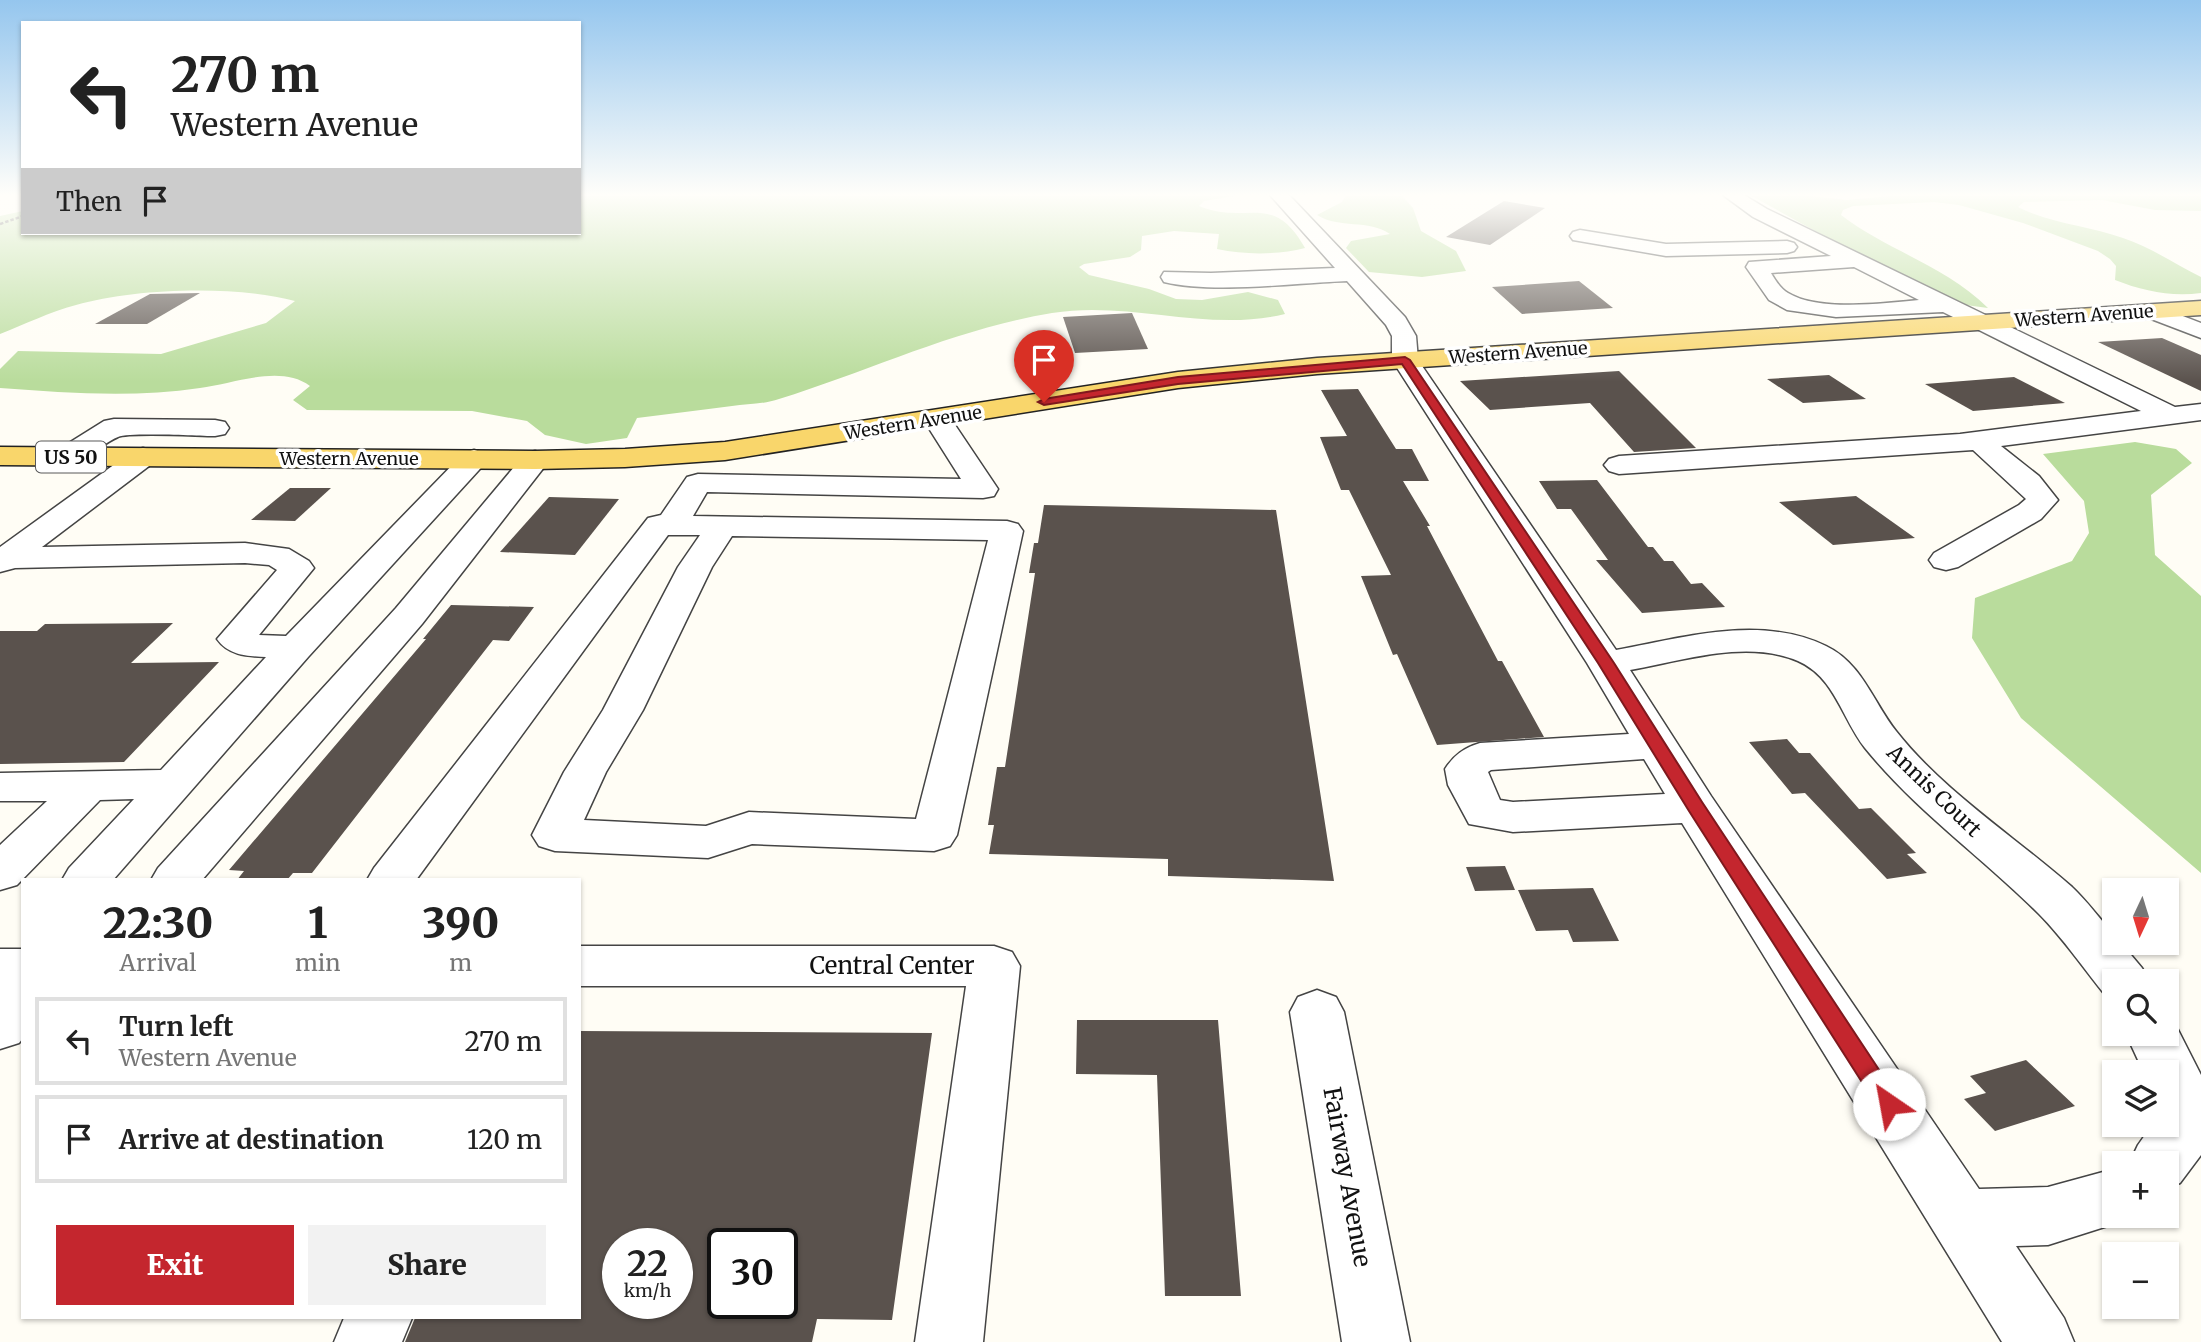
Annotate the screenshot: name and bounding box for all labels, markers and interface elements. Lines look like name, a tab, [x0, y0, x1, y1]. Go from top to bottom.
text: 270 m	[171, 44, 319, 105]
icon: left	[56, 49, 147, 140]
text: Western Avenue	[171, 105, 418, 145]
icon: arrive	[136, 182, 174, 220]
text: Then	[56, 185, 122, 218]
street label: Western Avenue	[2013, 299, 2154, 332]
pin	[1014, 330, 1074, 402]
street label: Western Avenue	[1447, 336, 1588, 369]
icon: arrive	[1025, 341, 1063, 379]
street label: Western Avenue	[841, 400, 983, 445]
road number: US 50	[36, 442, 106, 472]
street label: Western Avenue	[278, 447, 419, 470]
street label: Annis Court	[1881, 738, 1987, 842]
north arrow	[2102, 878, 2179, 956]
map controls	[2102, 878, 2179, 1319]
text: 22:30	[103, 897, 213, 949]
text: 1	[308, 897, 328, 949]
text: 390	[422, 897, 499, 949]
text: Arrival	[120, 948, 196, 977]
text: min	[295, 948, 341, 977]
text: m	[449, 948, 472, 977]
street label: Central Center	[809, 950, 975, 981]
button: search	[2102, 969, 2179, 1046]
text: Turn left	[119, 1010, 233, 1043]
icon: left	[60, 1022, 98, 1060]
text: 270 m	[465, 1025, 542, 1058]
text: Western Avenue	[119, 1043, 297, 1072]
button: layers	[2102, 1060, 2179, 1137]
position arrow	[1852, 1067, 1926, 1141]
street label: Fairway Avenue	[1316, 1084, 1379, 1269]
icon: arrive	[60, 1120, 98, 1158]
text: Arrive at destination	[119, 1123, 384, 1156]
text: 120 m	[467, 1123, 542, 1156]
button: +	[2102, 1151, 2179, 1228]
button: Exit	[56, 1225, 294, 1305]
button: Share	[308, 1225, 546, 1305]
speed limit sign: 30	[707, 1228, 798, 1319]
text: 22	[627, 1242, 668, 1286]
button: −	[2102, 1242, 2179, 1319]
text: km/h	[624, 1279, 671, 1302]

